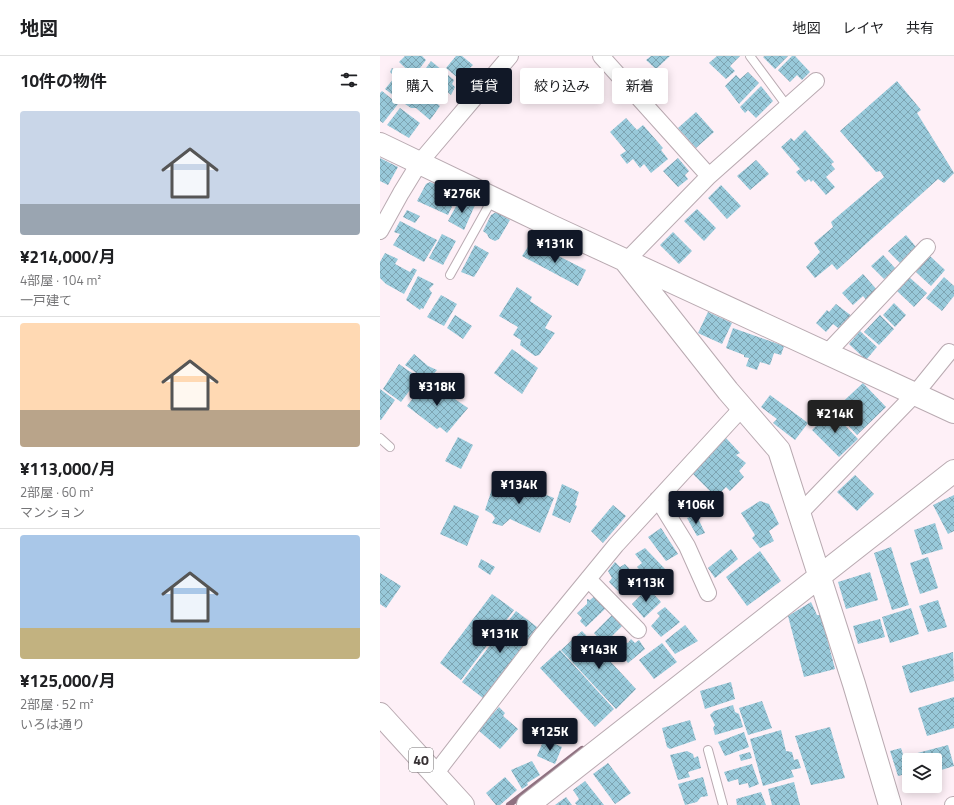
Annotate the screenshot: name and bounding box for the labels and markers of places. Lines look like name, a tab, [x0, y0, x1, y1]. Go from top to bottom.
pin: ¥276K	[434, 180, 490, 214]
pin: ¥131K	[527, 230, 583, 264]
pin: ¥318K	[409, 373, 465, 407]
pin: ¥214K	[807, 400, 863, 434]
pin: ¥134K	[491, 471, 547, 505]
pin: ¥106K	[668, 491, 724, 525]
pin: ¥113K	[618, 569, 674, 603]
pin: ¥131K	[472, 620, 528, 654]
pin: ¥143K	[571, 636, 627, 670]
pin: ¥125K	[522, 718, 578, 752]

